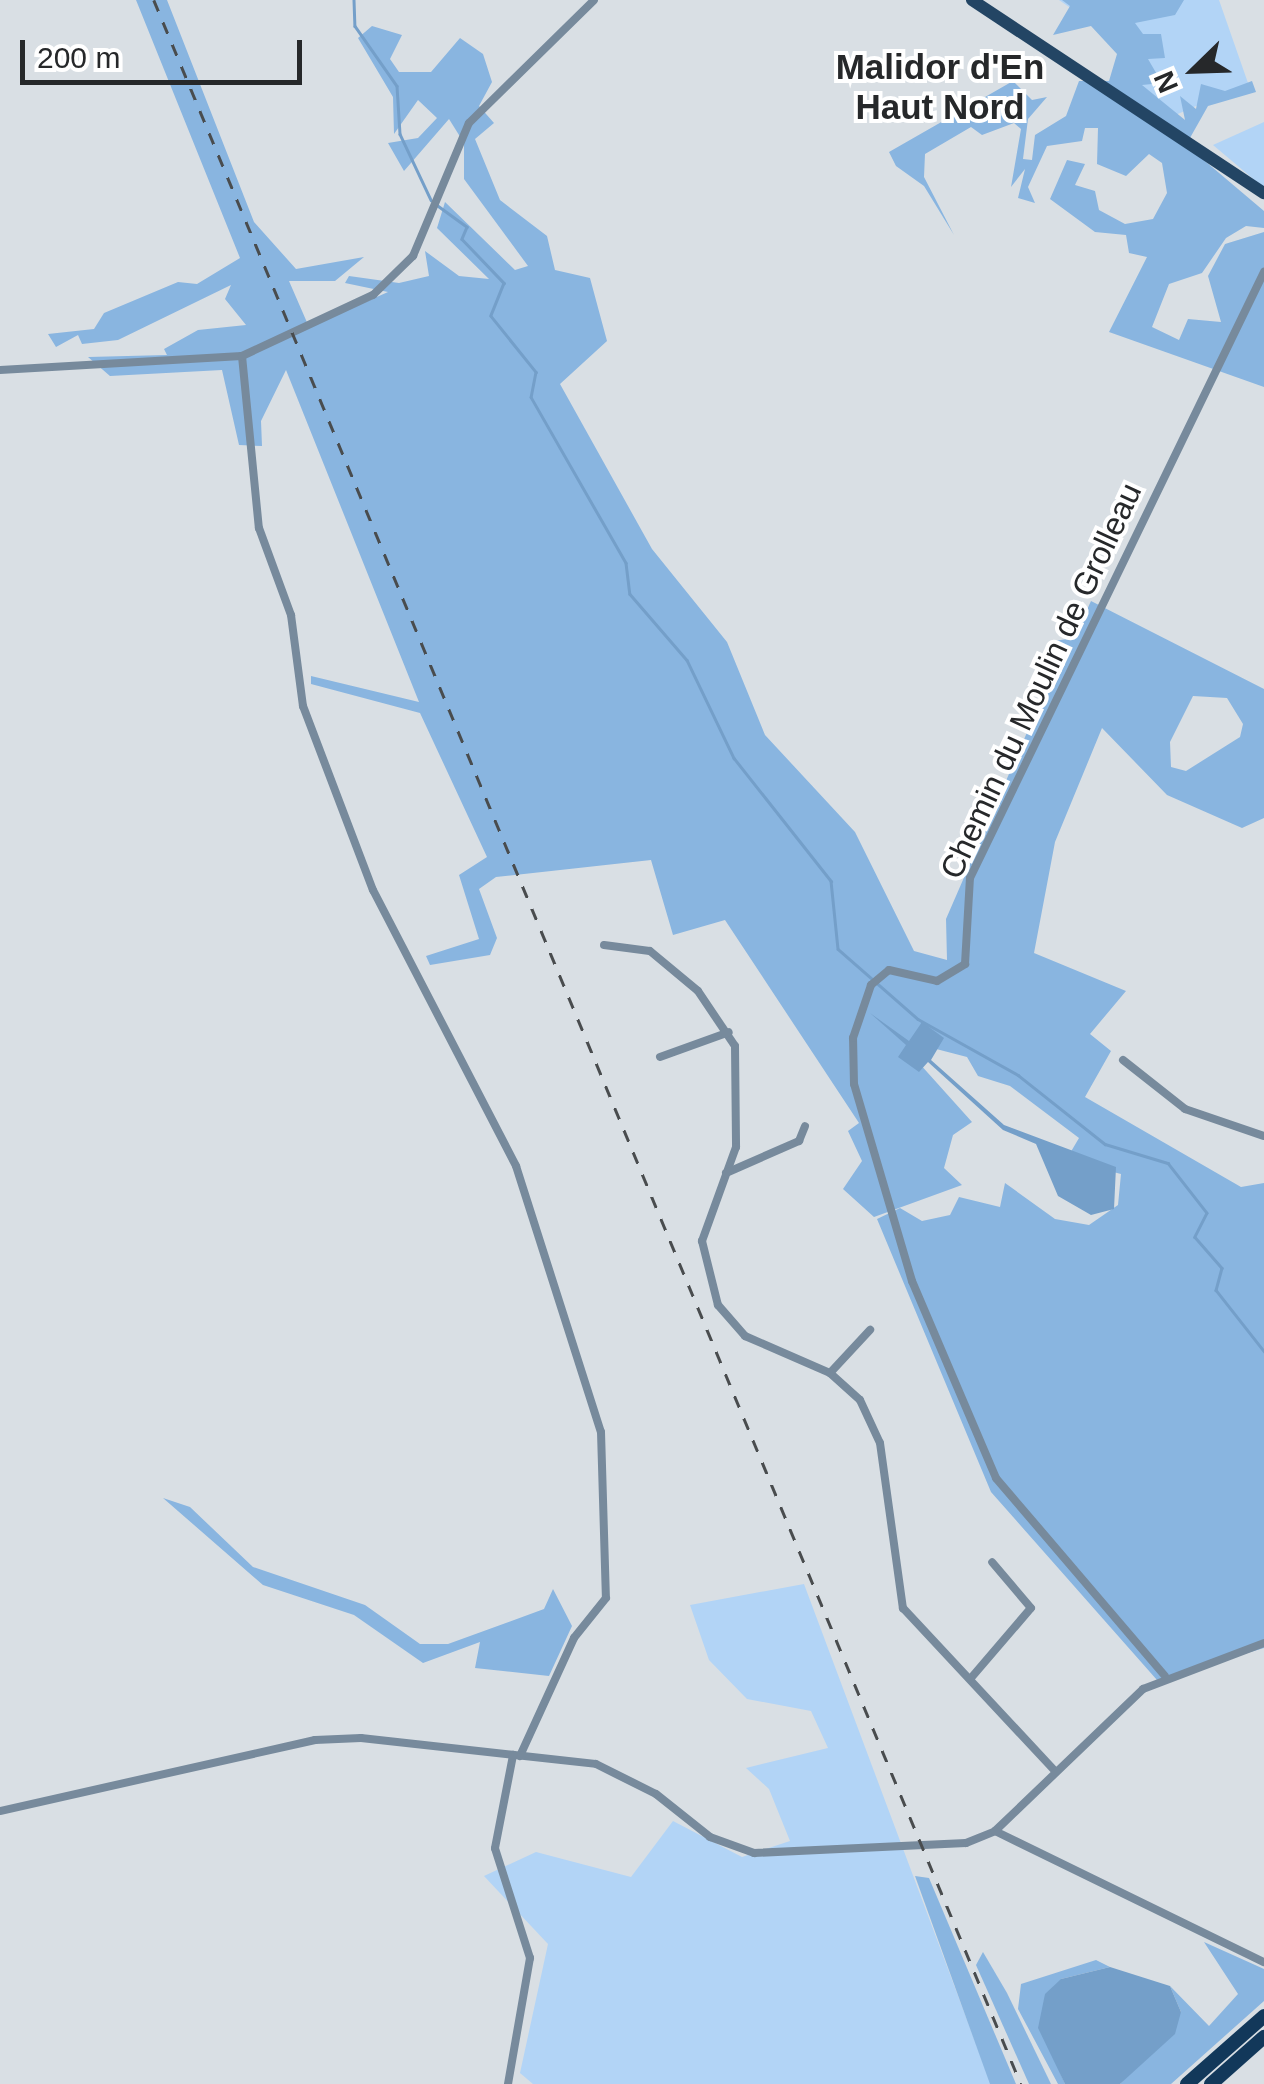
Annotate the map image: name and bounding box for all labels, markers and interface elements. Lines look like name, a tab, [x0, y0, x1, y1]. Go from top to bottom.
scale bar	[25, 20, 308, 82]
north arrow	[1144, 20, 1244, 120]
text: 200 m	[37, 41, 120, 74]
district label: Malidor d'En Haut Nord	[836, 46, 1044, 128]
text: N	[1148, 67, 1184, 97]
street label: Chemin du Moulin de Grolleau	[932, 477, 1150, 885]

